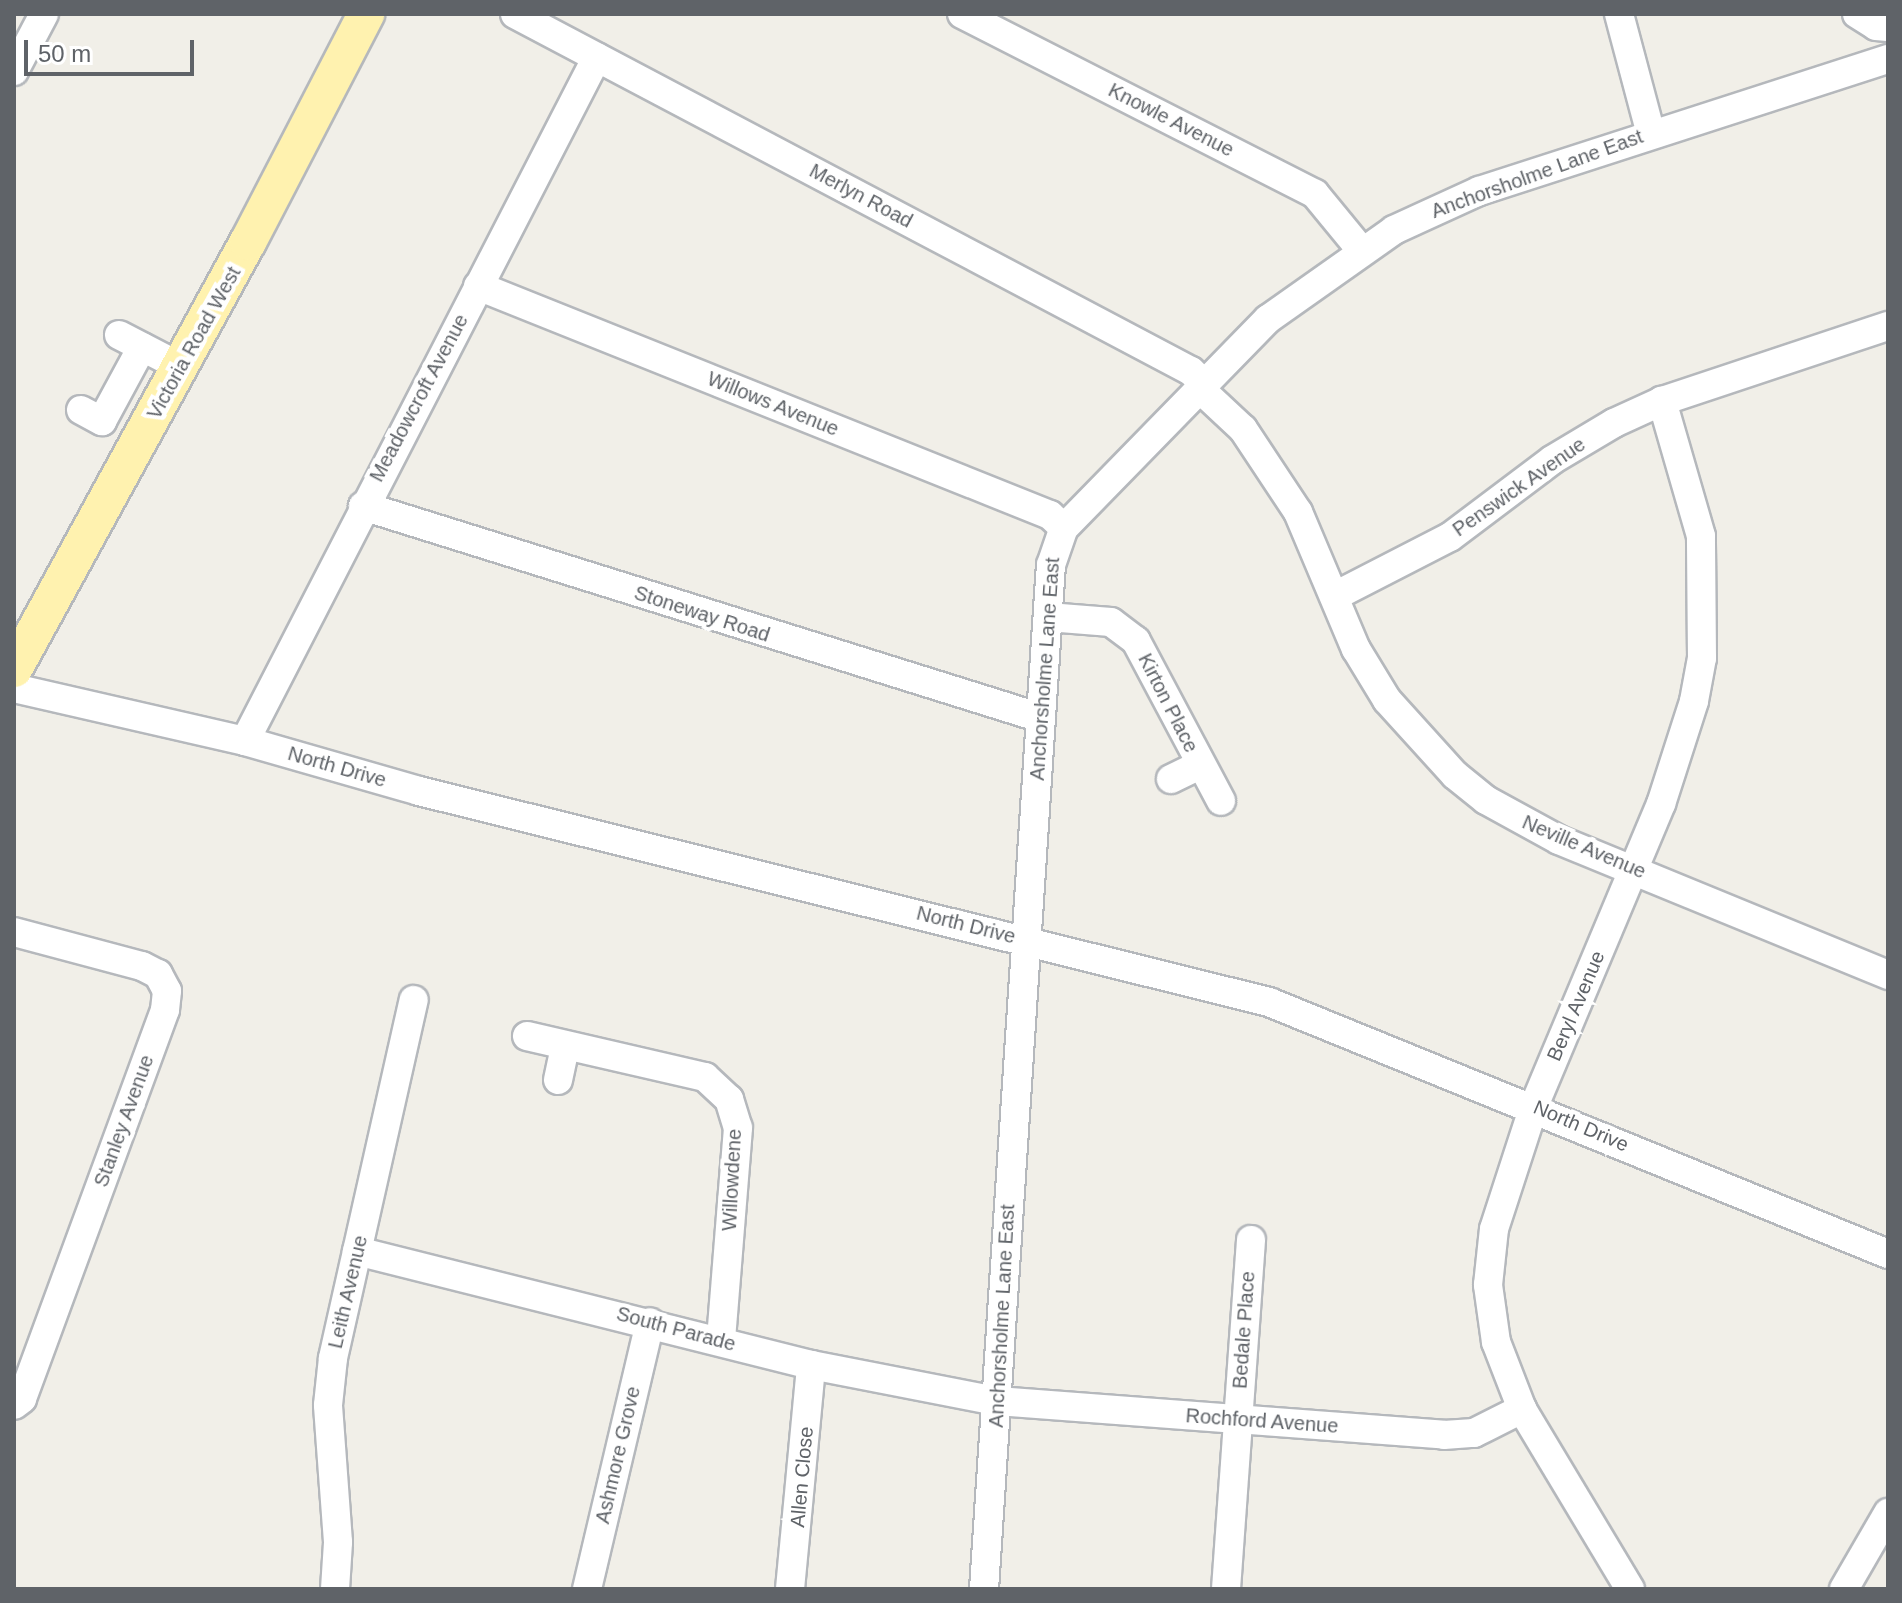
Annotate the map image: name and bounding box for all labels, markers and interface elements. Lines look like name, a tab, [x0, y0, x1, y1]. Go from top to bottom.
scale bar	[28, 24, 198, 74]
text: 50 m	[38, 40, 91, 67]
street label: Knowle Avenue	[1104, 78, 1238, 162]
street label: Anchorsholme Lane East	[1428, 125, 1646, 223]
street label: Merlyn Road	[805, 159, 917, 233]
street label: Victoria Road West	[142, 263, 246, 423]
street label: Meadowcroft Avenue	[364, 310, 474, 486]
street label: Willows Avenue	[703, 367, 843, 441]
street label: Penswick Avenue	[1448, 432, 1590, 542]
street label: Anchorsholme Lane East	[1025, 557, 1065, 781]
street label: Stoneway Road	[631, 581, 773, 647]
street label: Kirton Place	[1133, 650, 1203, 756]
street label: North Drive	[285, 742, 389, 792]
street label: Neville Avenue	[1518, 810, 1650, 884]
street label: North Drive	[914, 901, 1018, 949]
street label: Beryl Avenue	[1542, 947, 1610, 1065]
street label: Stanley Avenue	[89, 1051, 159, 1191]
street label: North Drive	[1530, 1095, 1632, 1157]
street label: Willowdene	[717, 1128, 747, 1232]
street label: Anchorsholme Lane East	[984, 1204, 1020, 1428]
street label: Leith Avenue	[323, 1233, 373, 1351]
street label: Bedale Place	[1228, 1270, 1260, 1390]
street label: South Parade	[614, 1302, 738, 1356]
street label: Ashmore Grove	[591, 1384, 645, 1526]
street label: Rochford Avenue	[1184, 1404, 1340, 1438]
street label: Allen Close	[786, 1426, 818, 1528]

